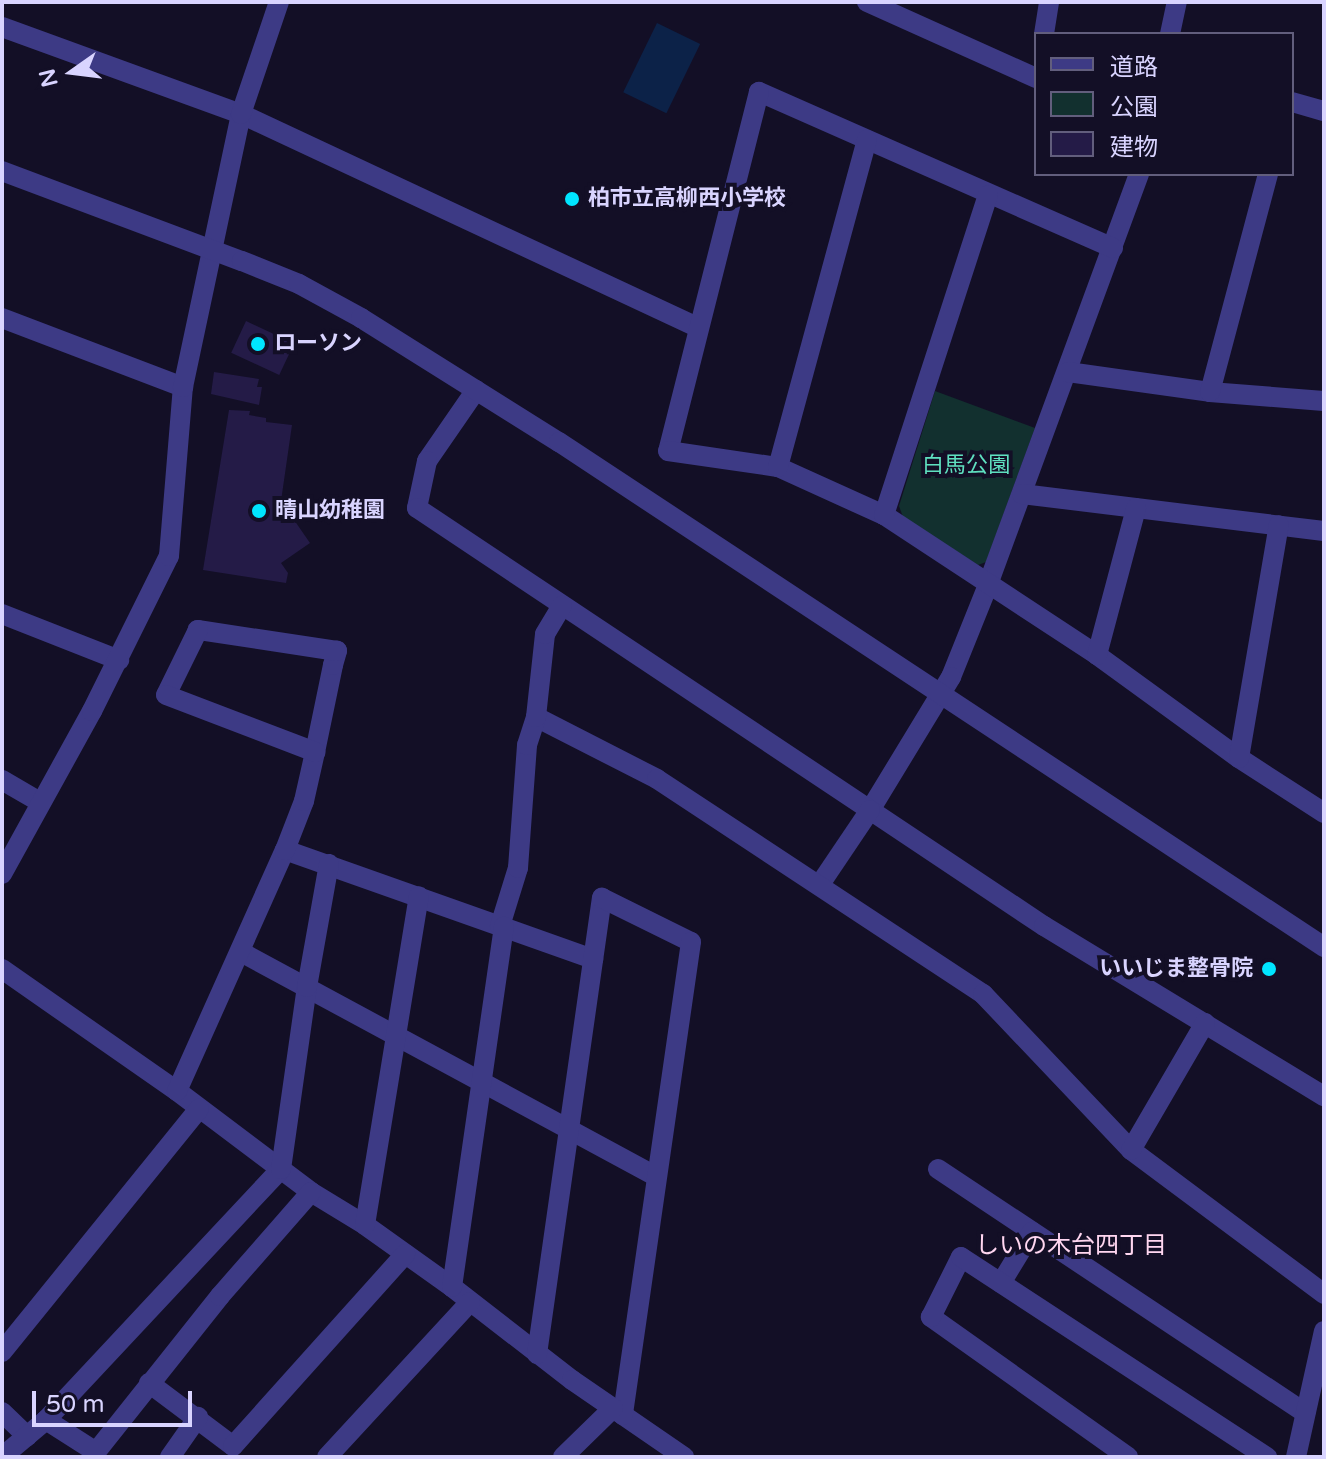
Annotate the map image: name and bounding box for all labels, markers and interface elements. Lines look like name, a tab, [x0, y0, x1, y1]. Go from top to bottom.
north arrow	[32, 32, 112, 112]
legend	[1034, 32, 1294, 176]
text: 道路	[1110, 53, 1158, 82]
text: N	[34, 66, 63, 90]
text: 公園	[1110, 93, 1158, 122]
text: 建物	[1110, 133, 1158, 162]
place label: 柏市立高柳西小学校	[588, 186, 786, 212]
marker: 柏市立高柳西小学校	[563, 190, 581, 208]
place label: ローソン	[274, 331, 362, 357]
marker: ローソン	[249, 335, 267, 353]
park label: 白馬公園	[922, 453, 1010, 479]
place label: 晴山幼稚園	[275, 498, 385, 524]
marker: 晴山幼稚園	[250, 502, 268, 520]
place label: いいじま整骨院	[1099, 956, 1253, 982]
marker: いいじま整骨院	[1260, 960, 1278, 978]
district label: しいの木台四丁目	[975, 1232, 1167, 1260]
scale bar	[36, 1375, 196, 1425]
text: 50 m	[46, 1390, 104, 1419]

